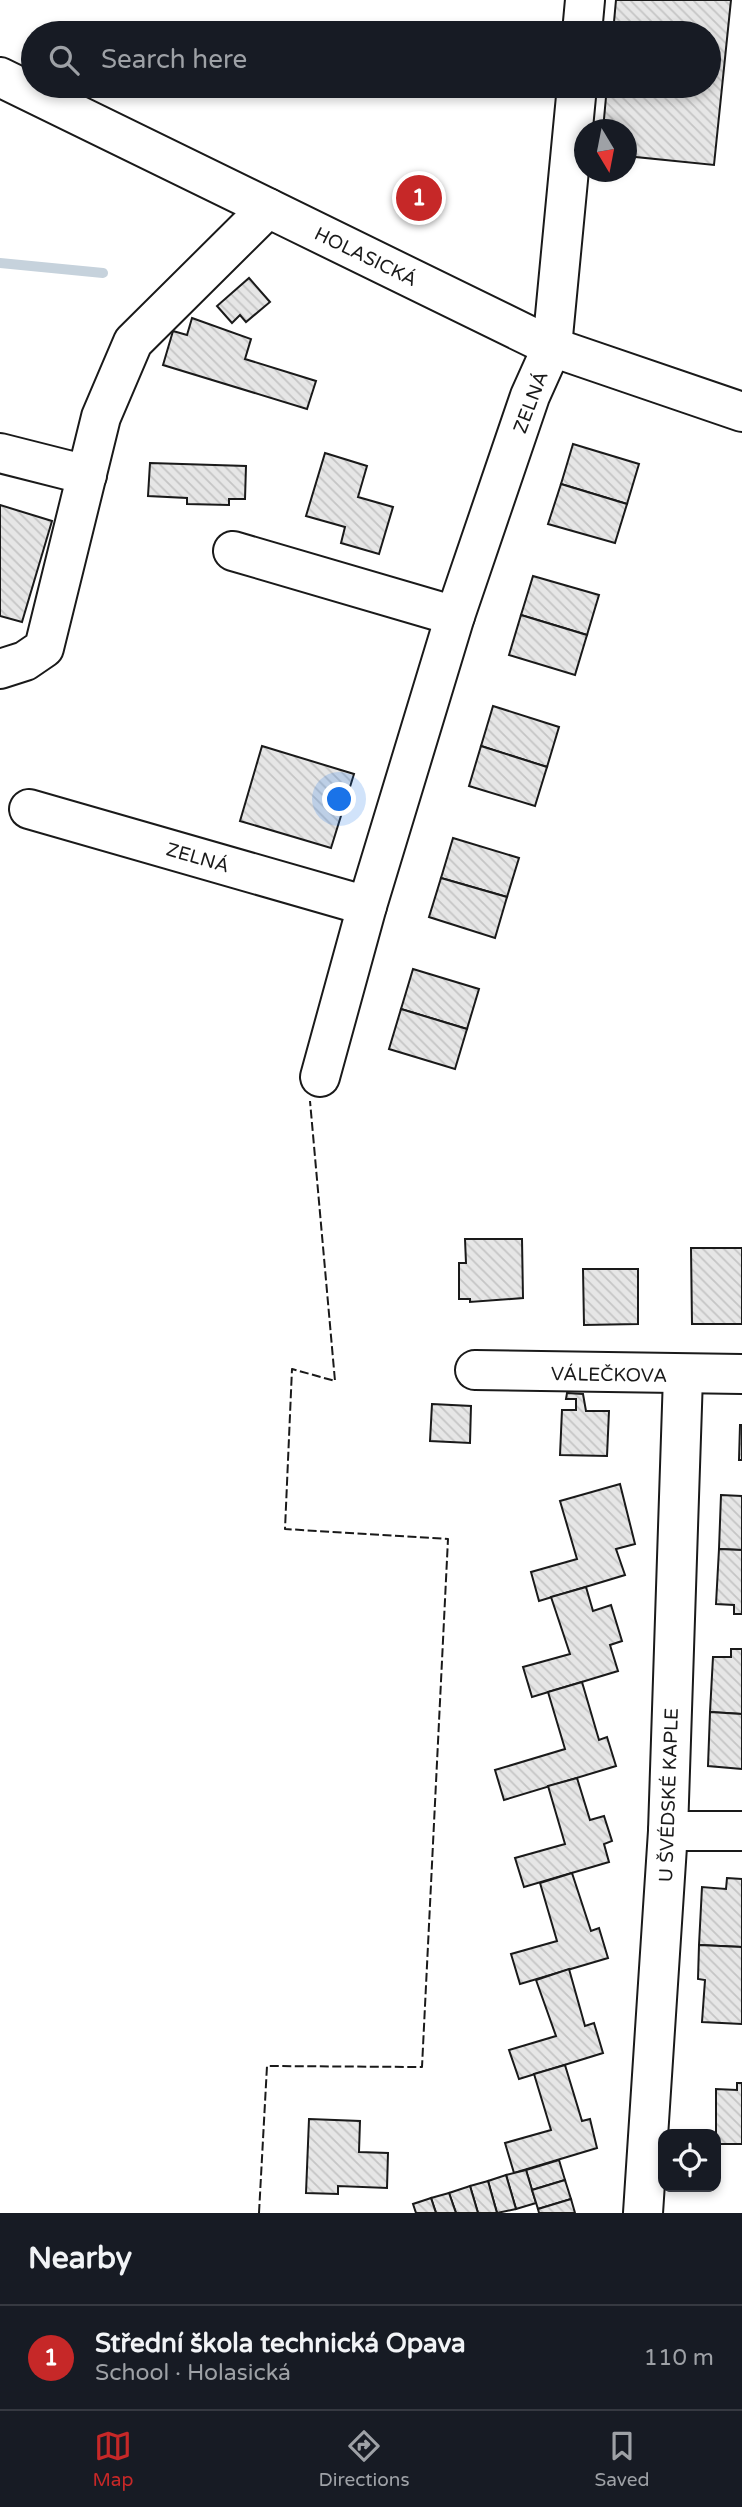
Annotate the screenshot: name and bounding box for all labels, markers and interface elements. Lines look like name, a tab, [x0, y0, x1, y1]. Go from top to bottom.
search box	[21, 21, 721, 98]
icon: search	[45, 41, 83, 79]
text: Search here	[101, 44, 247, 75]
north arrow	[574, 119, 637, 182]
pin: 1	[396, 172, 442, 224]
street label: HOLASICKÁ	[311, 222, 421, 291]
street label: ZELNÁ	[508, 368, 553, 436]
your location	[322, 782, 356, 816]
street label: ZELNÁ	[164, 838, 232, 877]
street label: VÁLEČKOVA	[551, 1362, 667, 1387]
street label: U ŠVÉDSKÉ KAPLE	[655, 1708, 683, 1883]
map controls	[658, 2129, 721, 2192]
button: locate	[658, 2129, 721, 2192]
text: Nearby	[28, 2240, 132, 2277]
text: Střední škola technická Opava	[95, 2328, 466, 2359]
text: 1	[44, 2344, 58, 2372]
text: 110 m	[644, 2344, 714, 2372]
text: School · Holasická	[95, 2359, 291, 2387]
tab: Map	[93, 2427, 134, 2491]
tab: Directions	[319, 2427, 410, 2491]
tab: Saved	[595, 2427, 649, 2491]

